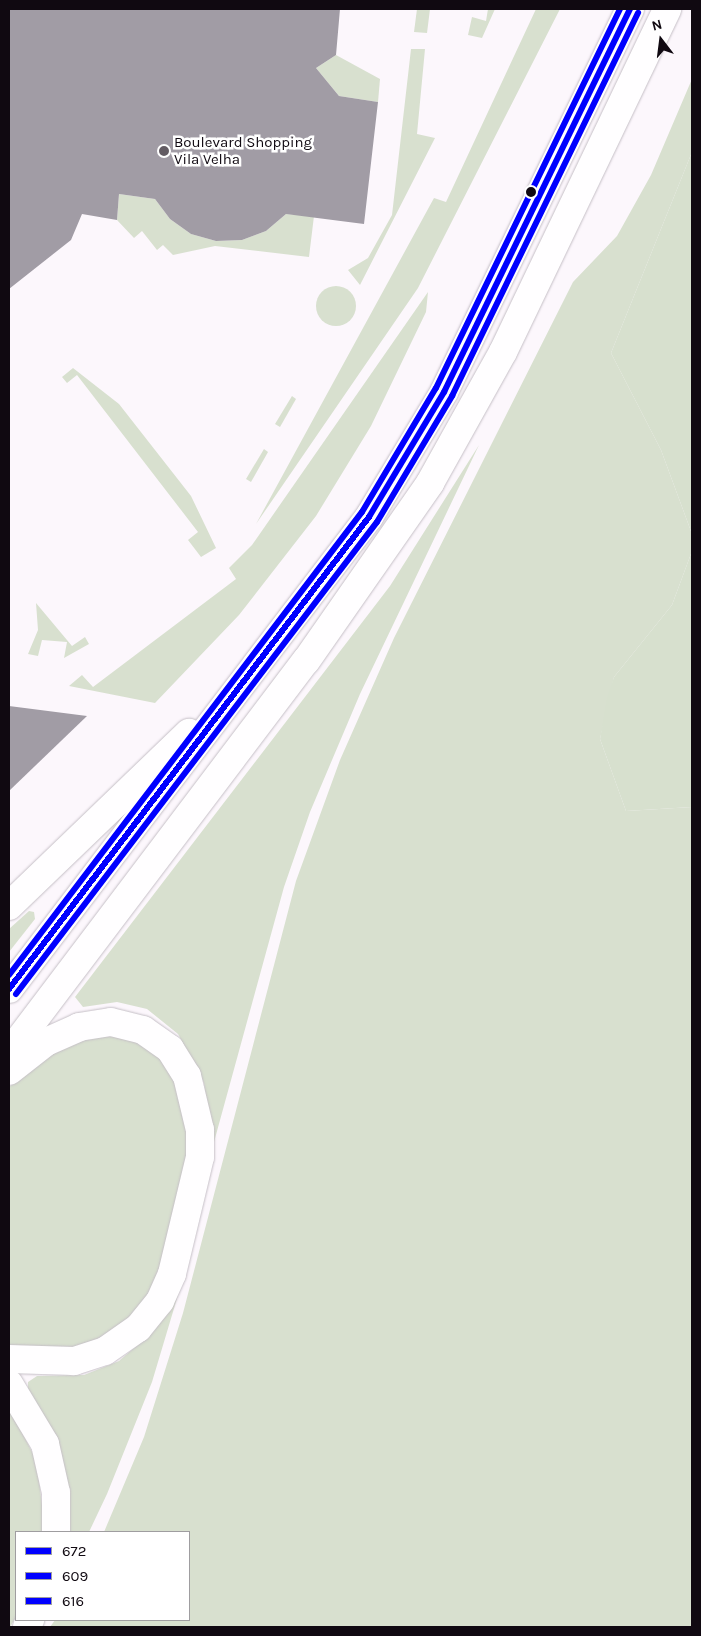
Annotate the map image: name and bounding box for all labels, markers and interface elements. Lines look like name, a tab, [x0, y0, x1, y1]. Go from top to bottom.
north arrow	[636, 15, 686, 65]
text: N	[650, 16, 664, 35]
place label: Boulevard Shopping Vila Velha	[174, 133, 312, 168]
marker: Boulevard Shopping Vila Velha	[158, 145, 170, 157]
unlabelled marker	[526, 187, 536, 197]
legend	[15, 1531, 190, 1621]
text: 672	[62, 1542, 86, 1560]
text: 609	[62, 1567, 88, 1585]
text: 616	[62, 1592, 84, 1610]

